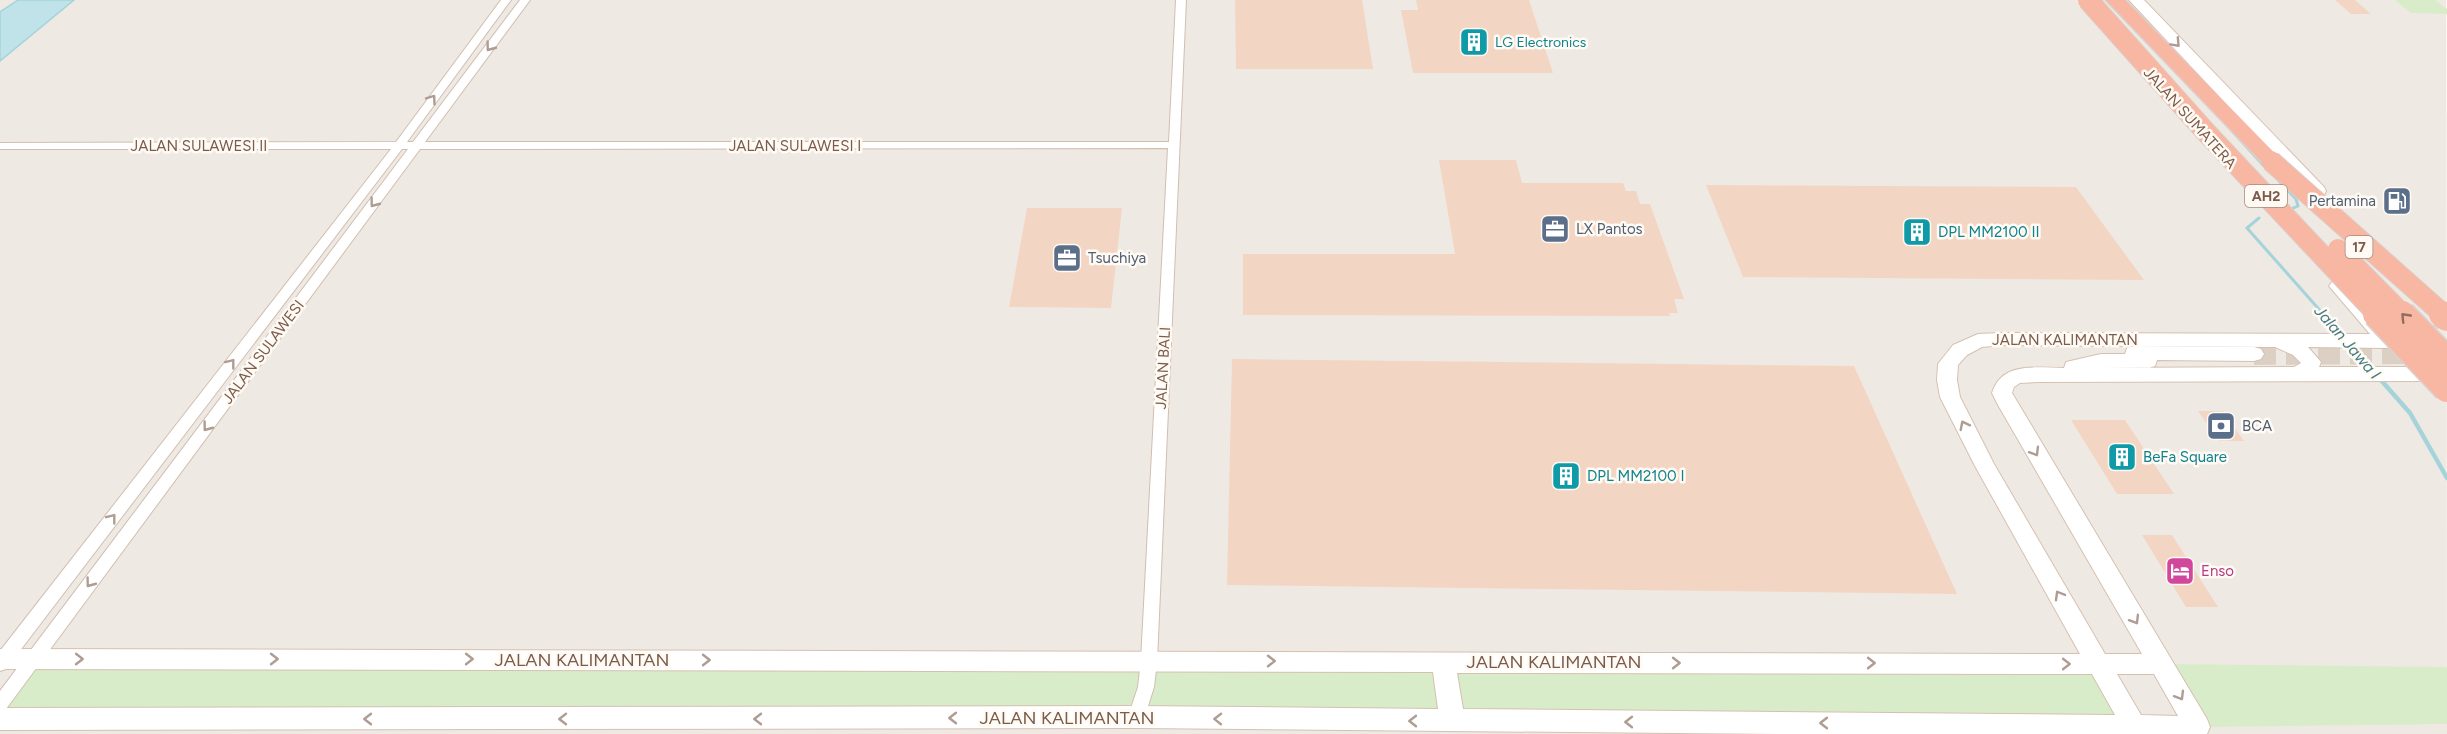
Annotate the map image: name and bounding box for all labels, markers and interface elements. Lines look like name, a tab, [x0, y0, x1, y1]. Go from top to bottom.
building icon: LG Electronics	[1458, 26, 1490, 58]
place label: LG Electronics	[1495, 34, 1586, 51]
one-way arrow	[2169, 36, 2180, 46]
one-way arrow	[487, 40, 498, 51]
street label: JALAN SUMATERA	[2140, 64, 2240, 172]
one-way arrow	[425, 95, 436, 106]
street label: JALAN SULAWESI II	[131, 137, 267, 155]
street label: JALAN SULAWESI I	[729, 137, 861, 155]
road number: AH2	[2245, 185, 2287, 207]
fuel station icon: Pertamina	[2381, 185, 2413, 217]
place label: Pertamina	[2309, 192, 2376, 210]
one-way arrow	[370, 197, 381, 208]
office icon: LX Pantos	[1539, 213, 1571, 245]
building icon: DPL MM2100 II	[1901, 216, 1933, 248]
place label: LX Pantos	[1576, 220, 1643, 238]
place label: DPL MM2100 II	[1938, 223, 2040, 241]
road number: 17	[2346, 236, 2372, 258]
office icon: Tsuchiya	[1051, 242, 1083, 274]
place label: Tsuchiya	[1088, 249, 1146, 267]
street label: JALAN SULAWESI	[218, 297, 308, 407]
water label: Jalan Jawa I	[2310, 301, 2385, 383]
one-way arrow	[2401, 314, 2412, 324]
street label: JALAN BALI	[1152, 326, 1174, 410]
street label: JALAN KALIMANTAN	[1992, 331, 2138, 349]
one-way arrow	[224, 359, 235, 370]
bank icon: BCA	[2205, 410, 2237, 442]
place label: BCA	[2242, 417, 2272, 435]
one-way arrow	[203, 420, 214, 431]
one-way arrow	[1960, 421, 1972, 432]
building icon: BeFa Square	[2106, 441, 2138, 473]
one-way arrow	[2028, 446, 2040, 456]
place label: BeFa Square	[2143, 448, 2227, 466]
building icon: DPL MM2100 I	[1550, 460, 1582, 492]
place label: DPL MM2100 I	[1587, 467, 1684, 485]
one-way arrow	[105, 513, 116, 524]
hotel icon: Enso	[2164, 555, 2196, 587]
place label: Enso	[2201, 562, 2234, 580]
one-way arrow	[87, 577, 98, 588]
one-way arrow	[2055, 591, 2067, 601]
one-way arrow	[2127, 614, 2139, 624]
street label: JALAN KALIMANTAN	[495, 649, 669, 671]
street label: JALAN KALIMANTAN	[1467, 651, 1641, 673]
one-way arrow	[75, 653, 84, 665]
one-way arrow	[270, 653, 279, 665]
one-way arrow	[465, 653, 474, 665]
one-way arrow	[702, 654, 711, 666]
one-way arrow	[1266, 655, 1275, 667]
one-way arrow	[1671, 657, 1680, 669]
one-way arrow	[1866, 657, 1875, 669]
one-way arrow	[2061, 658, 2070, 670]
one-way arrow	[2172, 690, 2184, 700]
street label: JALAN KALIMANTAN	[980, 707, 1154, 729]
one-way arrow	[948, 712, 957, 724]
one-way arrow	[1214, 712, 1223, 725]
one-way arrow	[363, 713, 372, 725]
one-way arrow	[558, 713, 567, 725]
one-way arrow	[753, 713, 762, 725]
one-way arrow	[1409, 715, 1418, 727]
one-way arrow	[1625, 716, 1634, 728]
one-way arrow	[1820, 717, 1829, 729]

